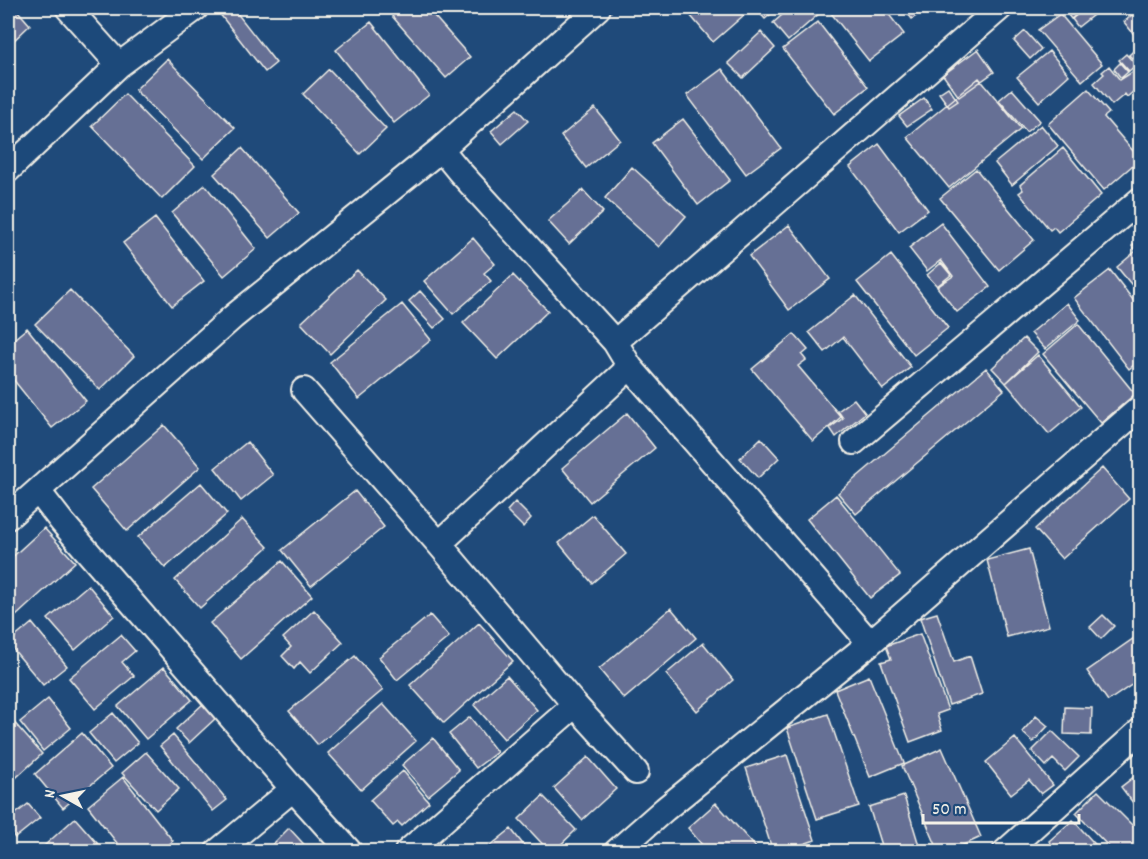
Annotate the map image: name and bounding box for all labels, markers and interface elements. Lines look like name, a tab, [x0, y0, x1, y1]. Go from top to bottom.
north arrow	[33, 766, 93, 826]
scale bar	[923, 787, 1079, 825]
text: N	[39, 788, 63, 800]
text: 50 m	[932, 798, 967, 823]

